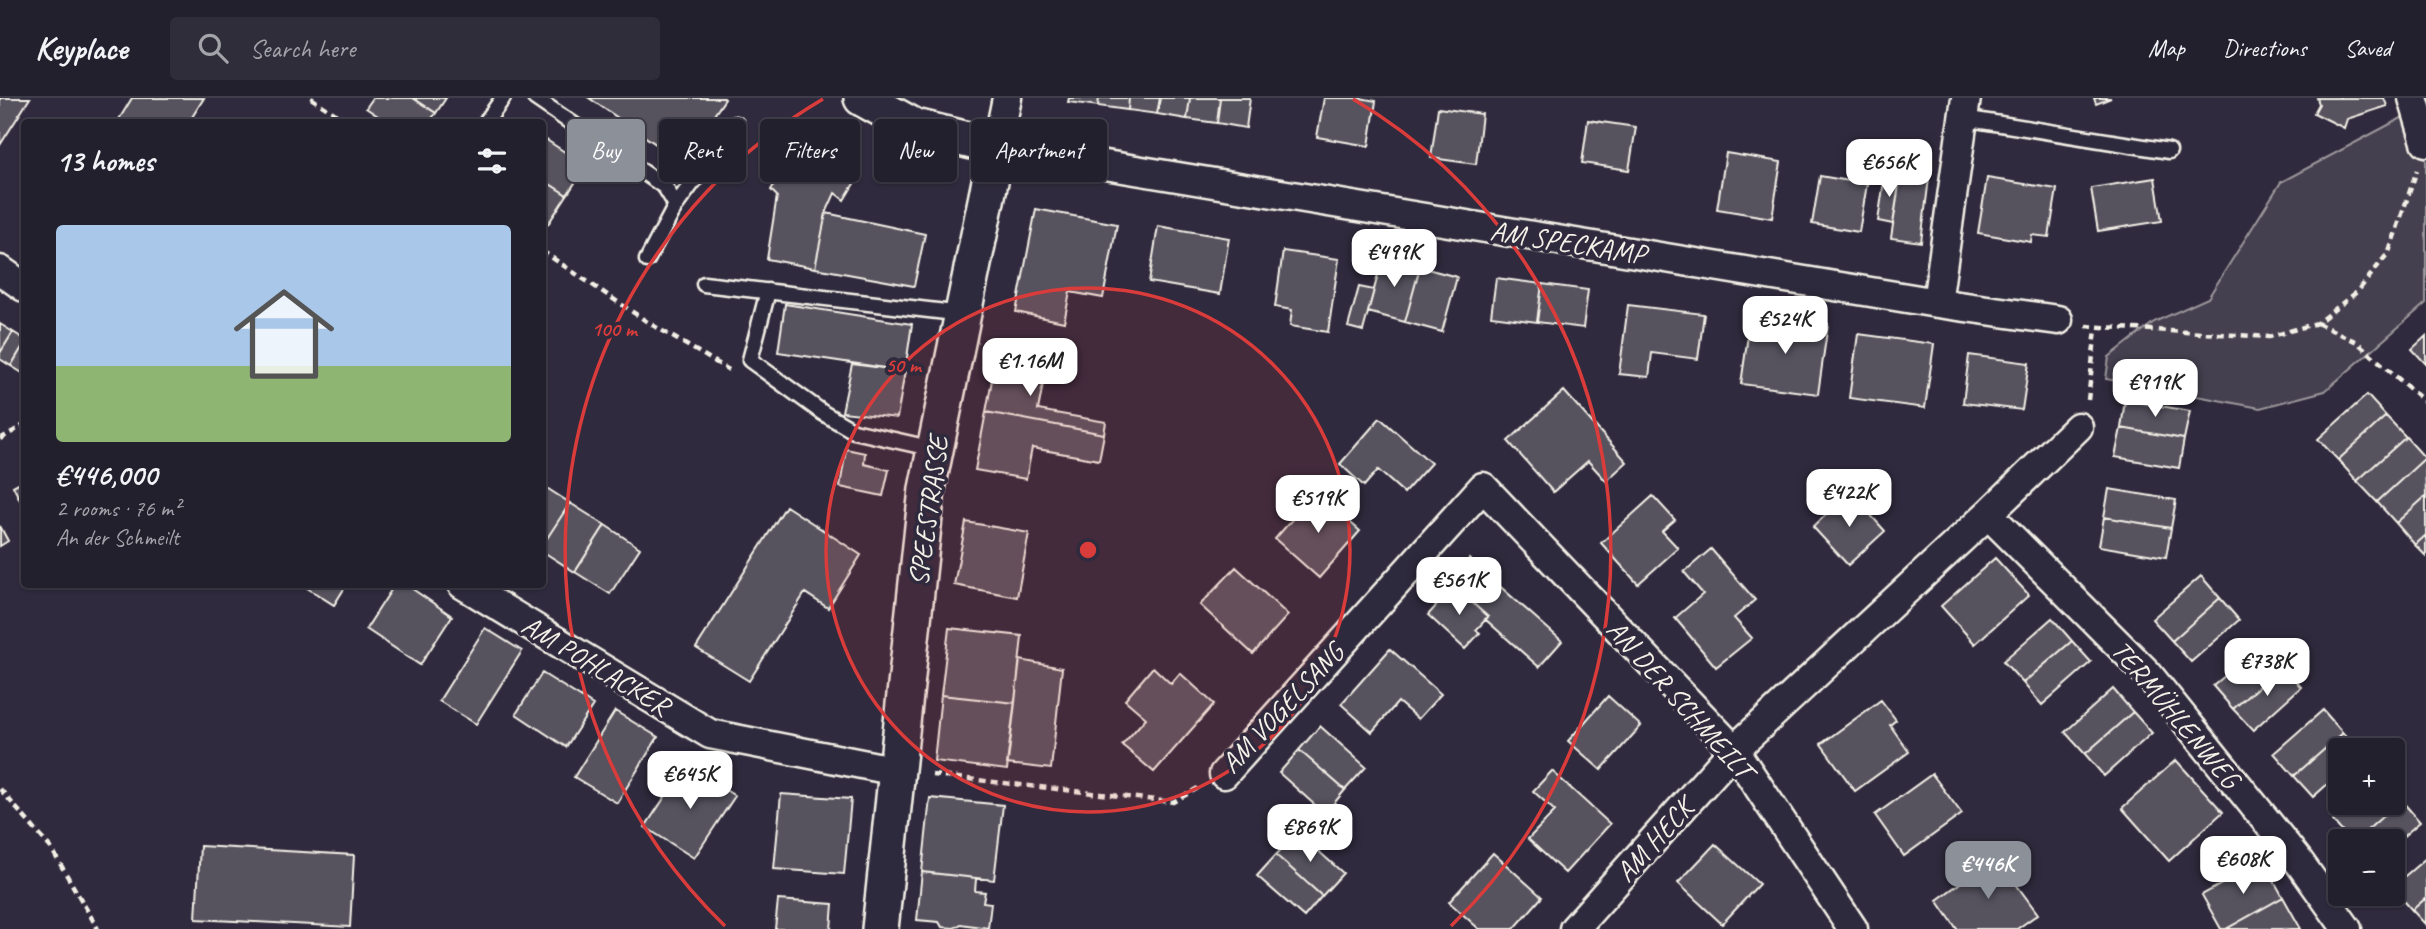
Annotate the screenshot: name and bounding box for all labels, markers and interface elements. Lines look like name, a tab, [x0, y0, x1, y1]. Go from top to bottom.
search box	[170, 17, 660, 80]
text: Keyplace	[35, 27, 128, 69]
icon: search	[194, 29, 232, 67]
text: Search here	[250, 32, 356, 65]
text: Map	[2148, 33, 2185, 63]
text: Directions	[2223, 33, 2306, 63]
text: Saved	[2344, 33, 2391, 63]
chip: Buy	[567, 119, 645, 182]
chip: Rent	[659, 119, 746, 182]
chip: Filters	[760, 119, 860, 182]
chip: New	[874, 119, 957, 182]
chip: Apartment	[971, 119, 1107, 182]
pin: €656K	[1840, 140, 1938, 199]
text: 13 homes	[56, 142, 154, 180]
icon: filters	[473, 142, 511, 180]
text: €656K	[1862, 147, 1916, 176]
street label: AM SPECKAMP	[1488, 212, 1652, 272]
pin: €499K	[1345, 230, 1443, 289]
text: €499K	[1368, 237, 1420, 266]
icon: home	[221, 271, 347, 397]
pin: €524K	[1736, 296, 1834, 356]
text: €524K	[1759, 304, 1811, 333]
text: 100 m	[591, 316, 639, 342]
pin: €1.16M	[973, 338, 1087, 398]
text: €1.16M	[998, 346, 1062, 375]
text: 50 m	[885, 352, 923, 378]
pin: €919K	[2106, 360, 2204, 419]
text: €919K	[2129, 367, 2181, 396]
street label: SPEESTRASSE	[900, 431, 956, 588]
text: €446,000	[56, 456, 157, 494]
pin: €422K	[1800, 470, 1898, 529]
pin: €519K	[1269, 476, 1367, 535]
text: €422K	[1822, 477, 1876, 506]
text: €519K	[1292, 483, 1344, 512]
text: 2 rooms · 76 m²	[56, 494, 180, 523]
text: An der Schmeilt	[56, 523, 179, 552]
centre of rings	[1076, 538, 1100, 562]
pin: €561K	[1410, 558, 1508, 617]
text: €561K	[1432, 565, 1486, 594]
street label: AM POHLACKER	[516, 607, 679, 724]
street label: AN DER SCHMEILT	[1599, 612, 1765, 791]
street label: AM VOGELSANG	[1213, 633, 1353, 780]
street label: TERMÜHLENWEG	[2104, 633, 2250, 797]
pin: €738K	[2218, 638, 2316, 698]
text: €738K	[2241, 646, 2294, 675]
map controls	[2328, 738, 2405, 906]
button: +	[2328, 738, 2405, 815]
pin: €645K	[641, 752, 739, 811]
text: €645K	[663, 759, 717, 788]
street label: AM HECK	[1608, 787, 1704, 889]
pin: €869K	[1261, 804, 1359, 864]
text: €869K	[1283, 812, 1337, 841]
button: −	[2328, 829, 2405, 906]
pin: €608K	[2194, 836, 2292, 896]
pin: €446K	[1939, 842, 2037, 901]
text: €608K	[2216, 844, 2270, 873]
text: €446K	[1961, 849, 2015, 878]

